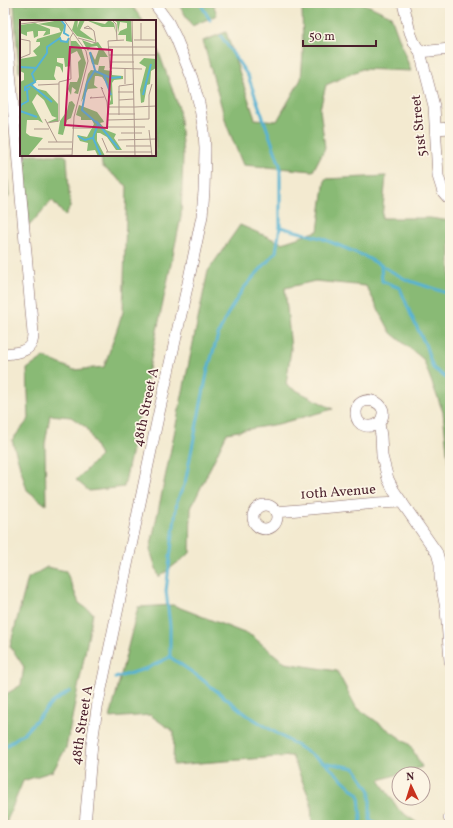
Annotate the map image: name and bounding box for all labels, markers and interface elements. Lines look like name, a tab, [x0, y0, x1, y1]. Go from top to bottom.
inset map	[20, 20, 156, 156]
scale bar	[303, 22, 376, 48]
text: 50 m	[309, 29, 335, 45]
street label: 51st Street	[407, 94, 432, 158]
street label: 48th Street A	[129, 366, 164, 449]
street label: 10th Avenue	[300, 480, 377, 505]
street label: 48th Street A	[67, 684, 98, 767]
north arrow	[391, 766, 431, 806]
text: N	[406, 770, 415, 785]

